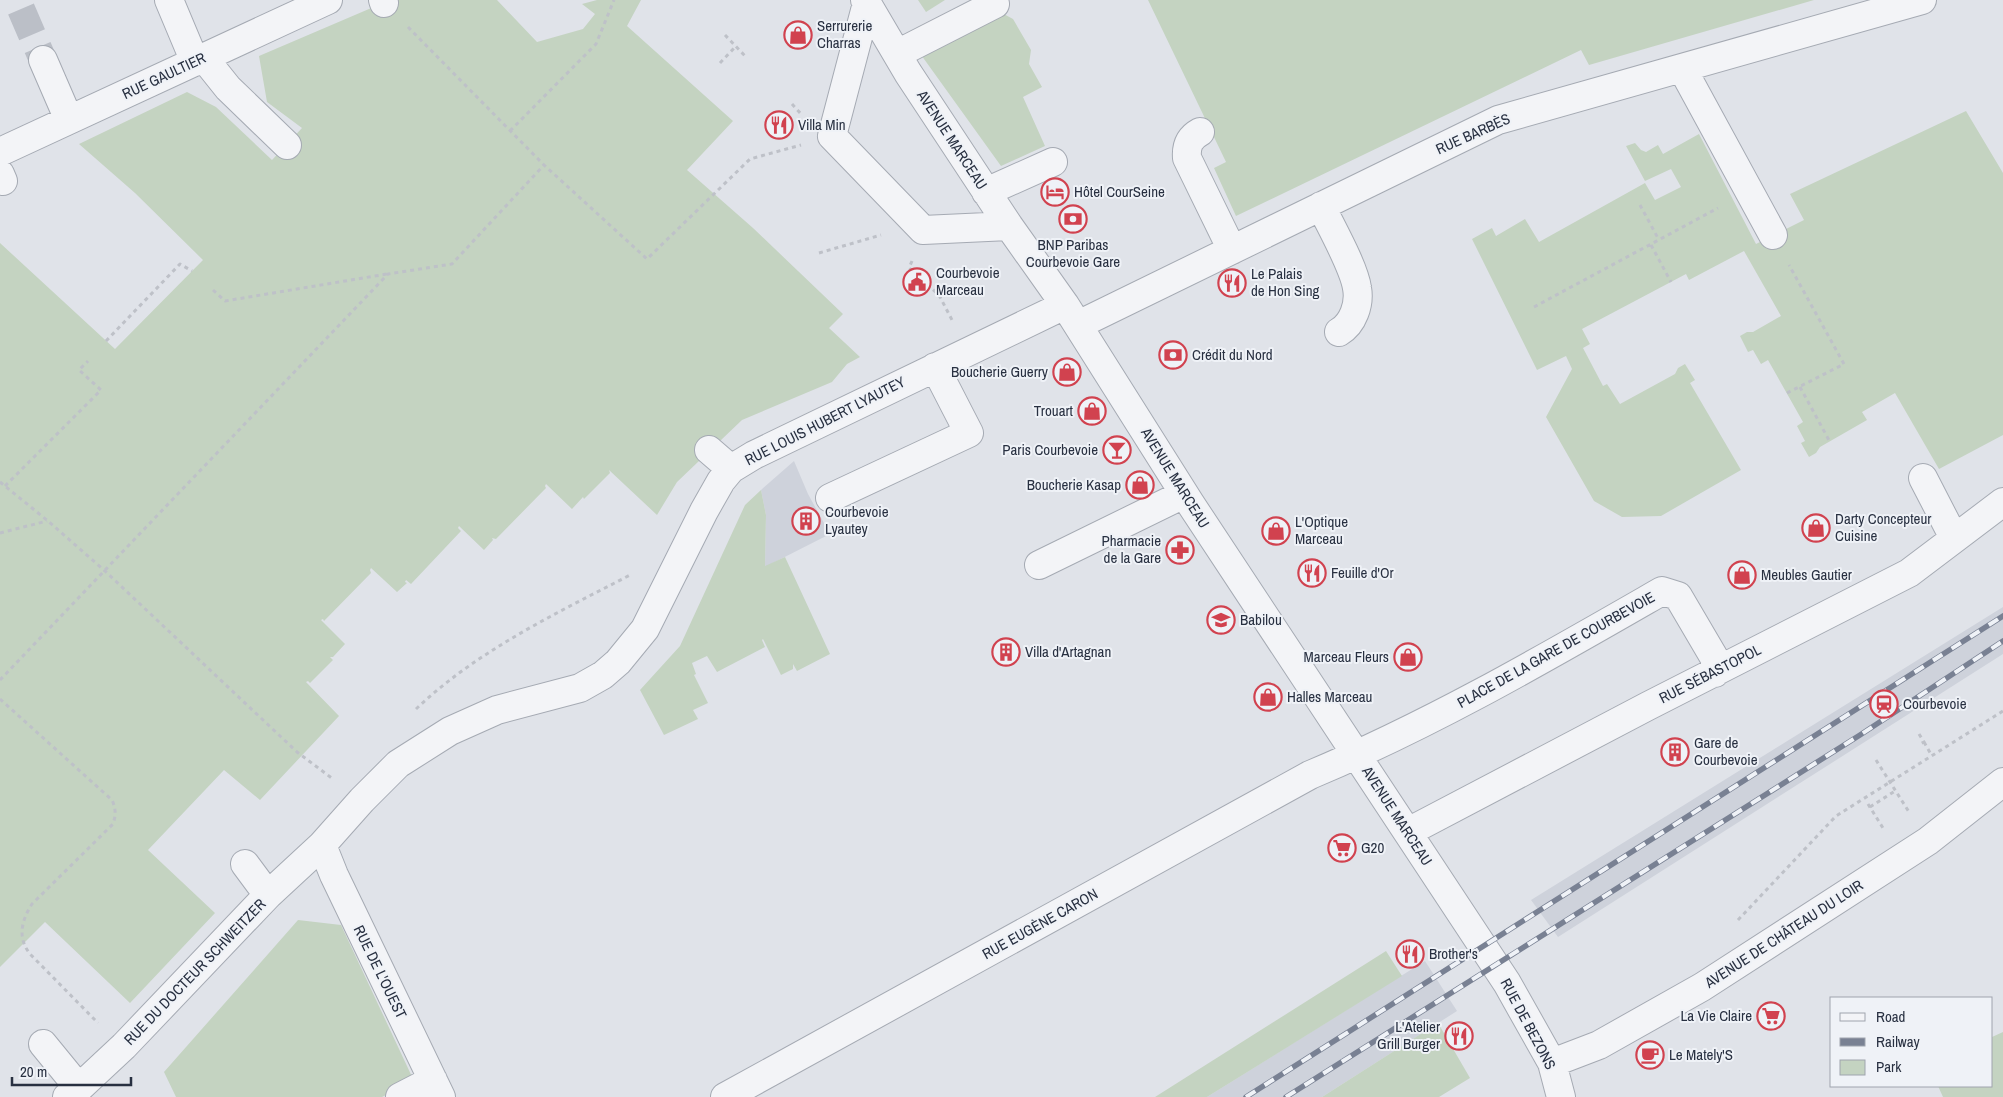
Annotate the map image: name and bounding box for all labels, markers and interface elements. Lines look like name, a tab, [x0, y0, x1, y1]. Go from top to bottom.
place label: Serrurerie Charras	[817, 15, 873, 53]
shop icon: Serrurerie Charras	[783, 20, 813, 50]
street label: RUE GAULTIER	[119, 47, 209, 104]
street label: AVENUE MARCEAU	[912, 85, 992, 194]
street label: RUE BARBÈS	[1432, 108, 1513, 159]
restaurant icon: Villa Min	[764, 110, 794, 140]
place label: Villa Min	[798, 114, 846, 135]
hotel icon: Hôtel CourSeine	[1040, 177, 1070, 207]
place label: Hôtel CourSeine	[1074, 181, 1165, 202]
bank icon: BNP Paribas Courbevoie Gare	[1058, 204, 1088, 234]
place label: BNP Paribas Courbevoie Gare	[1026, 234, 1120, 272]
place label: Courbevoie Marceau	[936, 262, 1000, 300]
place label: Le Palais de Hon Sing	[1251, 263, 1320, 301]
public building icon: Courbevoie Marceau	[902, 267, 932, 297]
restaurant icon: Le Palais de Hon Sing	[1217, 268, 1247, 298]
bank icon: Crédit du Nord	[1158, 340, 1188, 370]
place label: Crédit du Nord	[1192, 344, 1273, 365]
shop icon: Boucherie Guerry	[1052, 357, 1082, 387]
place label: Boucherie Guerry	[951, 361, 1049, 382]
street label: RUE LOUIS HUBERT LYAUTEY	[741, 371, 909, 470]
shop icon: Trouart	[1077, 396, 1107, 426]
place label: Trouart	[1034, 400, 1074, 421]
street label: AVENUE MARCEAU	[1136, 423, 1215, 532]
bar icon: Paris Courbevoie	[1102, 435, 1132, 465]
place label: Paris Courbevoie	[1002, 439, 1098, 460]
shop icon: Boucherie Kasap	[1125, 470, 1155, 500]
place label: Boucherie Kasap	[1027, 474, 1121, 495]
place label: Courbevoie Lyautey	[825, 501, 889, 539]
building icon: Courbevoie Lyautey	[791, 506, 821, 536]
place label: Darty Concepteur Cuisine	[1835, 508, 1931, 546]
place label: L'Optique Marceau	[1295, 511, 1348, 549]
shop icon: Darty Concepteur Cuisine	[1801, 513, 1831, 543]
shop icon: L'Optique Marceau	[1261, 516, 1291, 546]
place label: Pharmacie de la Gare	[1102, 530, 1161, 568]
pharmacy icon: Pharmacie de la Gare	[1165, 535, 1195, 565]
restaurant icon: Feuille d'Or	[1297, 558, 1327, 588]
shop icon: Meubles Gautier	[1727, 560, 1757, 590]
place label: Feuille d'Or	[1331, 562, 1394, 583]
place label: Meubles Gautier	[1761, 564, 1852, 585]
street label: PLACE DE LA GARE DE COURBEVOIE	[1453, 586, 1658, 713]
school or university icon: Babilou	[1206, 605, 1236, 635]
place label: Babilou	[1240, 609, 1282, 630]
building icon: Villa d'Artagnan	[991, 637, 1021, 667]
street label: RUE SÉBASTOPOL	[1655, 639, 1765, 708]
place label: Villa d'Artagnan	[1025, 641, 1111, 662]
shop icon: Marceau Fleurs	[1393, 642, 1423, 672]
place label: Marceau Fleurs	[1304, 646, 1389, 667]
shop icon: Halles Marceau	[1253, 682, 1283, 712]
place label: Halles Marceau	[1287, 686, 1372, 707]
station icon: Courbevoie	[1869, 689, 1899, 719]
place label: Courbevoie	[1903, 693, 1967, 714]
place label: Gare de Courbevoie	[1694, 732, 1758, 770]
building icon: Gare de Courbevoie	[1660, 737, 1690, 767]
street label: AVENUE MARCEAU	[1357, 761, 1437, 870]
supermarket icon: G20	[1327, 833, 1357, 863]
place label: G20	[1361, 837, 1384, 858]
street label: AVENUE DE CHÂTEAU DU LOIR	[1700, 874, 1867, 993]
street label: RUE EUGÈNE CARON	[978, 883, 1101, 964]
street label: RUE DU DOCTEUR SCHWEITZER	[119, 894, 270, 1049]
street label: RUE DE L'OUEST	[349, 922, 412, 1022]
restaurant icon: Brother's	[1395, 939, 1425, 969]
place label: Brother's	[1429, 943, 1478, 964]
street label: RUE DE BEZONS	[1496, 974, 1561, 1073]
legend	[1830, 997, 1993, 1087]
supermarket icon: La Vie Claire	[1756, 1001, 1786, 1031]
place label: La Vie Claire	[1680, 1005, 1752, 1026]
text: Road	[1876, 1006, 1905, 1027]
place label: L'Atelier Grill Burger	[1377, 1016, 1440, 1054]
restaurant icon: L'Atelier Grill Burger	[1444, 1021, 1474, 1051]
text: Railway	[1876, 1031, 1921, 1052]
cafe icon: Le Mately'S	[1635, 1040, 1665, 1070]
place label: Le Mately'S	[1669, 1044, 1733, 1065]
scale bar	[12, 1054, 131, 1086]
text: Park	[1876, 1056, 1902, 1077]
text: 20 m	[20, 1061, 47, 1082]

